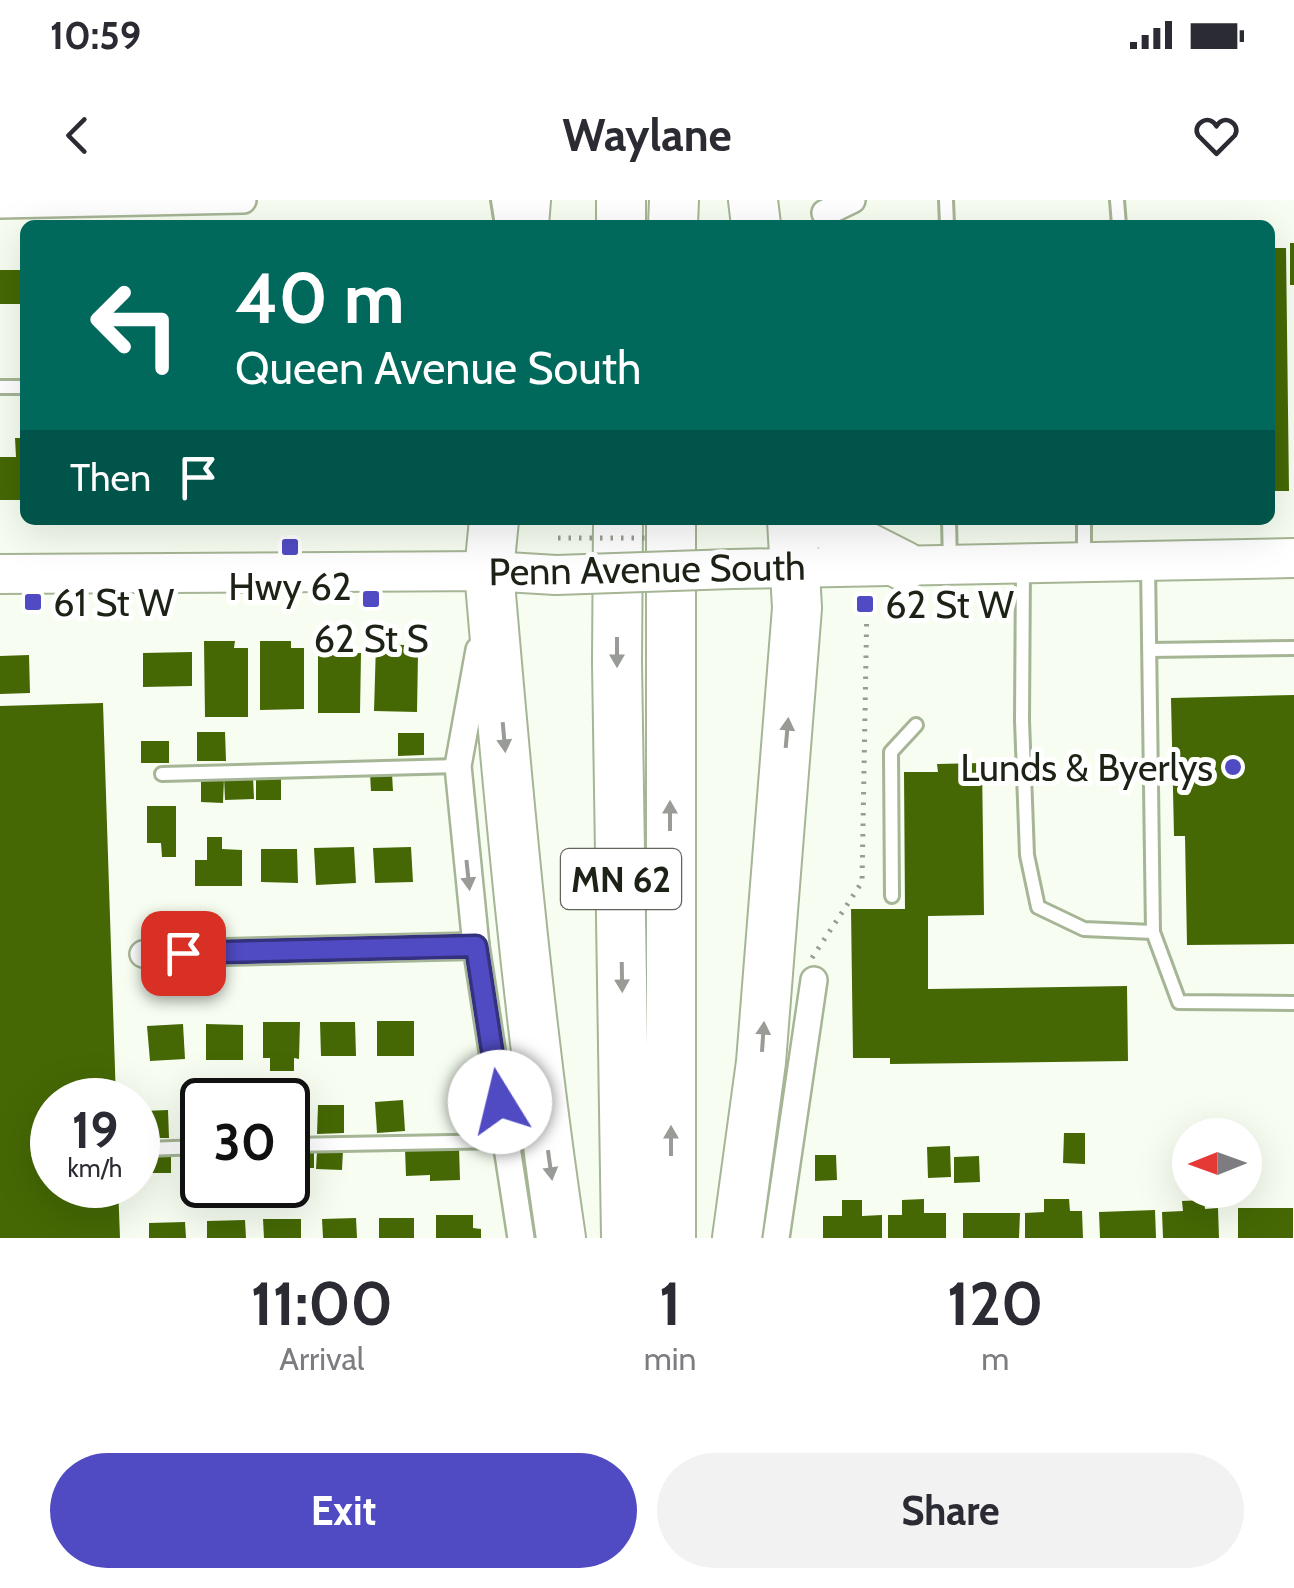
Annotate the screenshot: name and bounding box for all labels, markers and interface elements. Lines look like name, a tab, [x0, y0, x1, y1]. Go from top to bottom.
text: 10:59	[50, 12, 141, 59]
icon: back	[50, 108, 105, 163]
text: Waylane	[562, 108, 732, 162]
icon: heart	[1189, 108, 1244, 163]
text: 40 m	[235, 255, 404, 341]
icon: left	[70, 260, 200, 390]
text: Queen Avenue South	[235, 341, 641, 395]
icon: arrive	[171, 450, 226, 505]
text: Then	[70, 454, 151, 501]
marker: Hwy 62	[279, 536, 301, 558]
street label: Penn Avenue South	[488, 543, 806, 595]
place label: Hwy 62	[228, 563, 352, 610]
place label: 61 St W	[53, 579, 174, 626]
place label: 62 St W	[885, 581, 1014, 628]
marker: 62 St S	[360, 588, 382, 610]
marker: 61 St W	[22, 591, 44, 613]
marker: 62 St W	[854, 593, 876, 615]
place label: 62 St S	[313, 615, 429, 662]
one-way arrow	[609, 637, 625, 669]
one-way arrow	[779, 716, 795, 748]
one-way arrow	[497, 722, 513, 754]
place label: Lunds & Byerlys	[960, 744, 1213, 791]
marker: Lunds & Byerlys	[1222, 756, 1244, 778]
one-way arrow	[662, 799, 678, 831]
road number: MN 62	[561, 849, 681, 909]
one-way arrow	[460, 860, 476, 891]
pin	[141, 911, 226, 996]
icon: arrive	[156, 926, 211, 981]
one-way arrow	[614, 962, 630, 994]
one-way arrow	[755, 1021, 771, 1053]
position arrow	[448, 1050, 552, 1154]
speed limit sign: 30	[180, 1078, 310, 1208]
text: 19	[72, 1100, 118, 1161]
north arrow	[1172, 1118, 1262, 1208]
map controls	[1172, 1118, 1262, 1208]
one-way arrow	[663, 1124, 679, 1156]
one-way arrow	[543, 1150, 559, 1181]
text: km/h	[68, 1153, 122, 1183]
text: 11:00	[251, 1267, 393, 1340]
text: 1	[659, 1267, 681, 1340]
text: 120	[947, 1267, 1043, 1340]
text: Arrival	[279, 1339, 364, 1378]
text: min	[644, 1339, 696, 1378]
text: m	[981, 1339, 1009, 1378]
button: Exit	[50, 1453, 637, 1568]
button: Share	[657, 1453, 1244, 1568]

